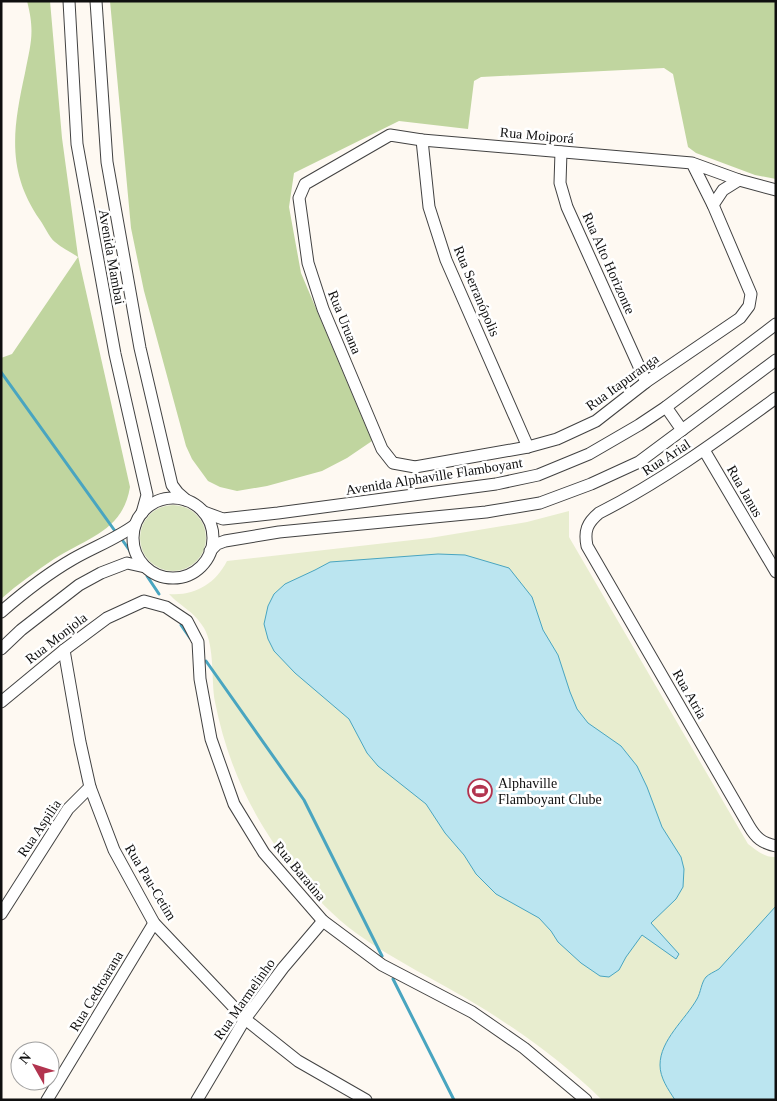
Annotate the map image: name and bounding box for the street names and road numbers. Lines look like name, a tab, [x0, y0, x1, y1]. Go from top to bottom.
street label: Rua Moiporá	[499, 125, 575, 146]
street label: Avenida Mambai	[96, 208, 127, 306]
street label: Rua Alto Horizonte	[579, 210, 638, 316]
street label: Rua Serranópolis	[451, 244, 502, 339]
street label: Rua Uruana	[325, 288, 364, 357]
street label: Rua Itapuranga	[583, 351, 662, 414]
street label: Rua Arial	[640, 436, 693, 478]
street label: Avenida Alphaville Flamboyant	[345, 455, 524, 498]
street label: Rua Janus	[724, 463, 765, 520]
street label: Rua Monjola	[23, 609, 90, 667]
street label: Rua Atria	[670, 667, 710, 722]
street label: Rua Aspilia	[15, 796, 64, 860]
street label: Rua Baraúna	[271, 839, 329, 905]
street label: Rua Pau-Cetim	[122, 842, 179, 923]
street label: Rua Cedroarana	[67, 948, 127, 1034]
street label: Rua Marmelinho	[211, 956, 278, 1043]

